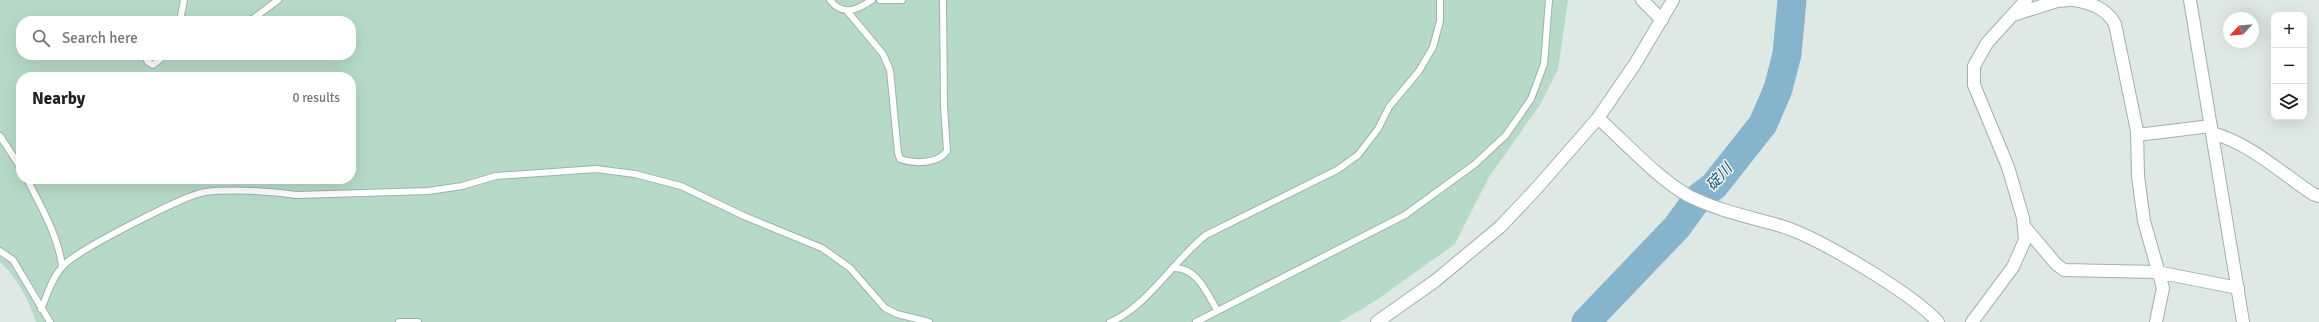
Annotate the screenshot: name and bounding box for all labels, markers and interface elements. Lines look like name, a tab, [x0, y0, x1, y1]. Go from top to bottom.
north arrow	[2223, 12, 2259, 48]
map controls	[2271, 12, 2307, 120]
button: +	[2271, 12, 2307, 48]
search box	[16, 16, 356, 60]
icon: search	[30, 27, 52, 49]
text: Search here	[62, 29, 138, 47]
button: −	[2271, 48, 2307, 84]
button: layers	[2271, 84, 2307, 120]
text: Nearby	[32, 88, 85, 109]
text: 0 results	[292, 90, 340, 106]
water label: 碇川	[1702, 158, 1737, 194]

